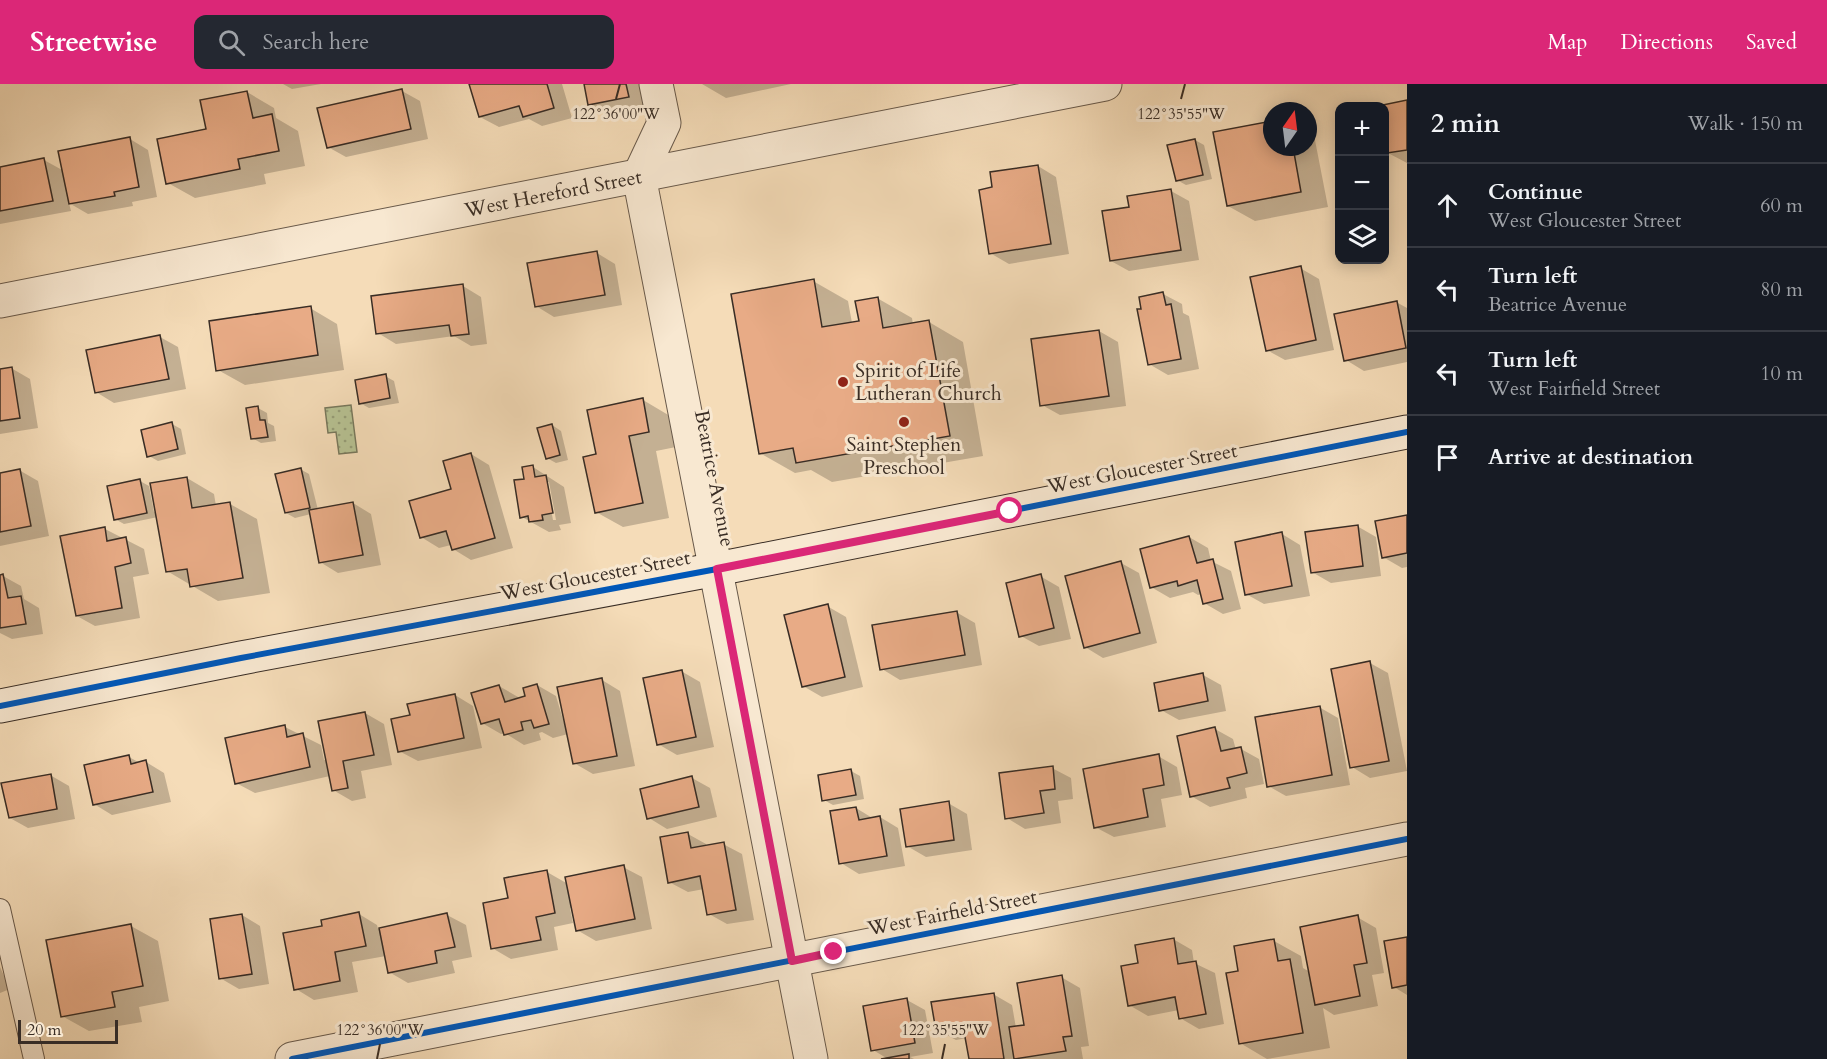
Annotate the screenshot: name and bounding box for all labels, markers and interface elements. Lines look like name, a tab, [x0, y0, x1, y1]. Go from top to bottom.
search box	[194, 15, 614, 69]
text: Streetwise	[30, 23, 158, 61]
icon: search	[215, 26, 248, 59]
text: Search here	[263, 27, 369, 57]
text: Map	[1547, 28, 1587, 57]
text: Directions	[1620, 28, 1713, 57]
text: Saved	[1746, 28, 1797, 57]
north arrow	[1263, 102, 1317, 156]
map controls	[1335, 102, 1389, 264]
button: +	[1335, 102, 1389, 156]
text: 122°36'00"W	[572, 104, 660, 124]
text: 122°35'55"W	[1137, 104, 1225, 124]
text: 2 min	[1431, 106, 1500, 141]
text: Walk · 150 m	[1688, 110, 1803, 137]
button: −	[1335, 156, 1389, 210]
street label: West Hereford Street	[461, 163, 645, 224]
text: Continue	[1488, 177, 1583, 207]
icon: ahead	[1431, 189, 1464, 222]
text: 60 m	[1760, 192, 1803, 219]
text: West Gloucester Street	[1488, 207, 1681, 234]
button: layers	[1335, 210, 1389, 264]
text: Turn left	[1488, 261, 1577, 291]
icon: left	[1431, 273, 1464, 306]
text: 80 m	[1760, 276, 1803, 303]
text: Beatrice Avenue	[1488, 291, 1627, 318]
text: Turn left	[1488, 345, 1577, 375]
place label: Spirit of Life Lutheran Church	[855, 357, 1002, 407]
icon: left	[1431, 357, 1464, 390]
text: 10 m	[1760, 360, 1803, 387]
marker: Spirit of Life Lutheran Church	[836, 375, 850, 389]
text: West Fairfield Street	[1488, 375, 1660, 402]
street label: Beatrice Avenue	[688, 407, 741, 549]
marker: Saint Stephen Preschool	[897, 415, 911, 429]
place label: Saint Stephen Preschool	[847, 431, 962, 481]
street label: West Gloucester Street	[1044, 437, 1240, 500]
icon: arrive	[1431, 441, 1464, 474]
text: Arrive at destination	[1488, 442, 1693, 472]
route start	[996, 497, 1022, 523]
street label: West Gloucester Street	[497, 544, 693, 607]
street label: West Fairfield Street	[864, 883, 1040, 942]
route end	[820, 938, 846, 964]
scale bar	[18, 1017, 118, 1044]
text: 20 m	[27, 1019, 61, 1041]
text: 122°36'00"W	[336, 1020, 424, 1040]
text: 122°35'55"W	[901, 1020, 989, 1040]

